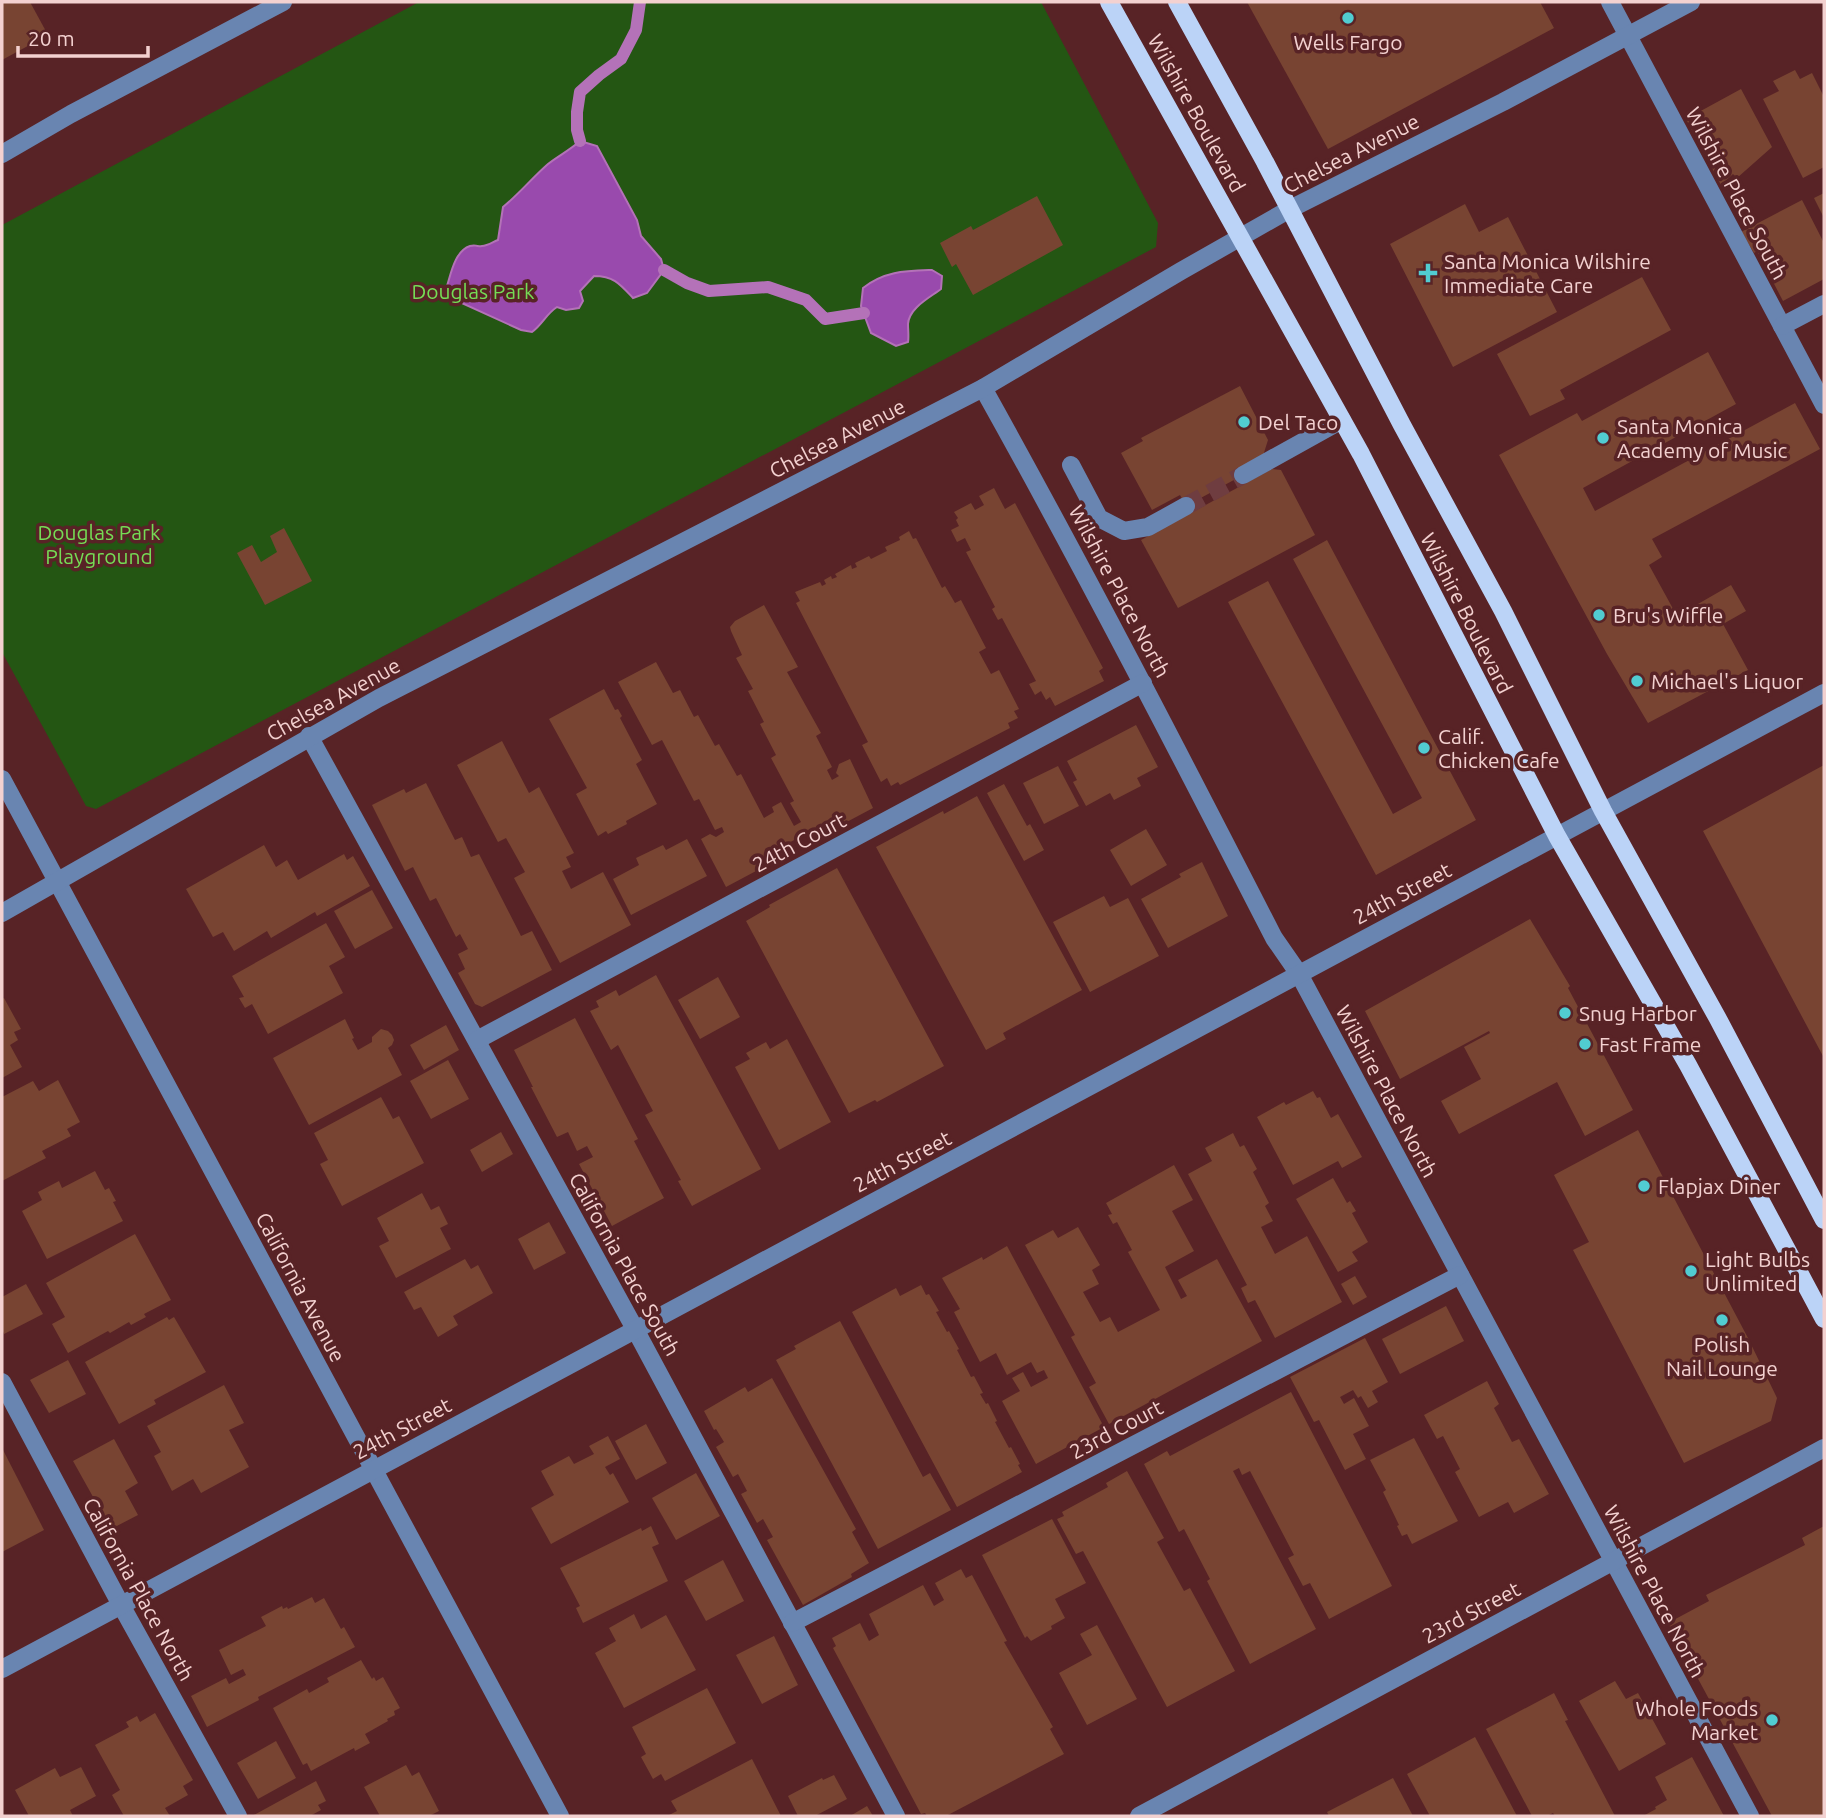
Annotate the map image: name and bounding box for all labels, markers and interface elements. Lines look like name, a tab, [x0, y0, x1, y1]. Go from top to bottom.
marker: Wells Fargo	[1340, 10, 1356, 26]
scale bar	[18, 14, 147, 58]
text: 20 m	[28, 26, 75, 50]
street label: Wilshire Boulevard	[1144, 30, 1250, 196]
place label: Wells Fargo	[1294, 30, 1402, 54]
street label: Wilshire Place South	[1681, 103, 1793, 283]
street label: Chelsea Avenue	[1279, 108, 1423, 198]
place label: Santa Monica Wilshire Immediate Care	[1444, 249, 1651, 297]
marker: Santa Monica Wilshire Immediate Care	[1418, 263, 1438, 283]
park label: Douglas Park	[411, 279, 535, 303]
street label: Chelsea Avenue	[765, 393, 909, 483]
place label: Del Taco	[1258, 410, 1338, 434]
marker: Del Taco	[1236, 414, 1252, 430]
place label: Santa Monica Academy of Music	[1617, 414, 1788, 462]
marker: Santa Monica Academy of Music	[1595, 430, 1611, 446]
street label: Wilshire Place North	[1064, 501, 1176, 681]
park label: Douglas Park Playground	[37, 520, 161, 568]
street label: Wilshire Boulevard	[1416, 529, 1518, 697]
place label: Bru's Wiffle	[1613, 603, 1723, 627]
marker: Bru's Wiffle	[1591, 607, 1607, 623]
street label: Chelsea Avenue	[262, 652, 404, 746]
place label: Michael's Liquor	[1651, 669, 1803, 693]
marker: Michael's Liquor	[1629, 673, 1645, 689]
place label: Calif. Chicken Cafe	[1438, 724, 1560, 772]
marker: Calif. Chicken Cafe	[1416, 740, 1432, 756]
street label: 24th Court	[748, 807, 850, 877]
street label: 24th Street	[1349, 857, 1455, 929]
street label: Wilshire Place North	[1331, 1001, 1443, 1181]
place label: Snug Harbor	[1579, 1001, 1697, 1025]
marker: Snug Harbor	[1557, 1005, 1573, 1021]
place label: Fast Frame	[1599, 1032, 1701, 1056]
marker: Fast Frame	[1577, 1036, 1593, 1052]
street label: 24th Street	[849, 1125, 955, 1197]
street label: California Place South	[565, 1168, 685, 1360]
place label: Flapjax Diner	[1658, 1174, 1780, 1198]
marker: Flapjax Diner	[1636, 1178, 1652, 1194]
street label: California Avenue	[251, 1208, 351, 1366]
place label: Light Bulbs Unlimited	[1705, 1247, 1810, 1295]
marker: Light Bulbs Unlimited	[1683, 1263, 1699, 1279]
marker: Polish Nail Lounge	[1714, 1312, 1730, 1328]
place label: Polish Nail Lounge	[1666, 1332, 1778, 1380]
street label: 24th Street	[349, 1392, 455, 1464]
street label: 23rd Court	[1065, 1394, 1167, 1464]
street label: California Place North	[79, 1493, 199, 1685]
street label: Wilshire Place North	[1599, 1501, 1711, 1681]
street label: 23rd Street	[1418, 1576, 1524, 1648]
place label: Whole Foods Market	[1635, 1696, 1758, 1744]
marker: Whole Foods Market	[1764, 1712, 1780, 1728]

